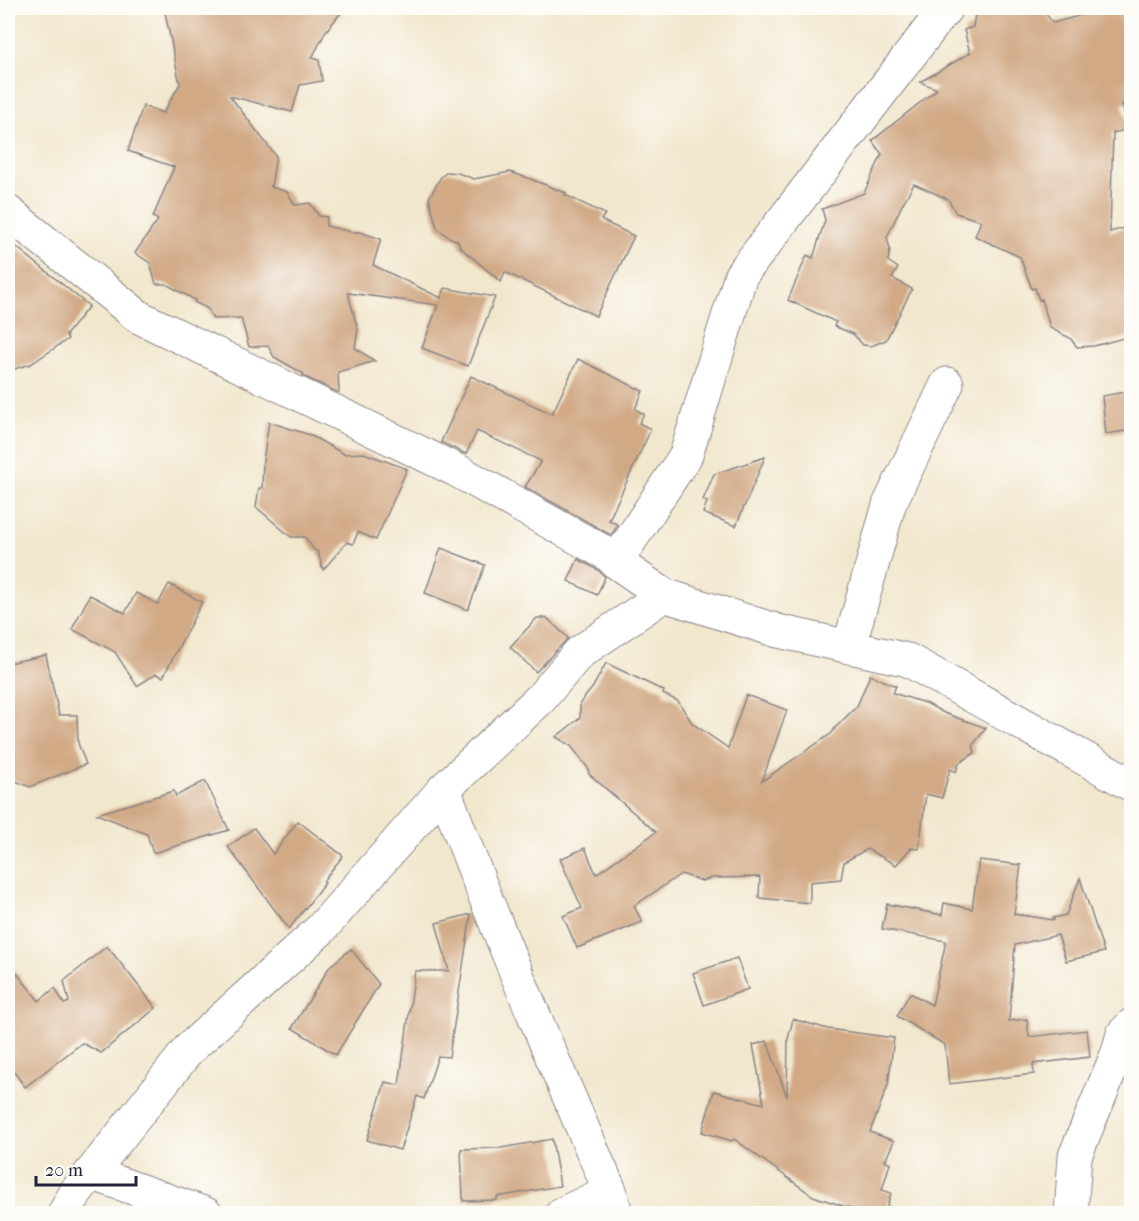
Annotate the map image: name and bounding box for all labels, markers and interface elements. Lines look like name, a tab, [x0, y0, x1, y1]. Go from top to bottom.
scale bar	[36, 1149, 136, 1187]
text: 20 m	[45, 1160, 83, 1181]

